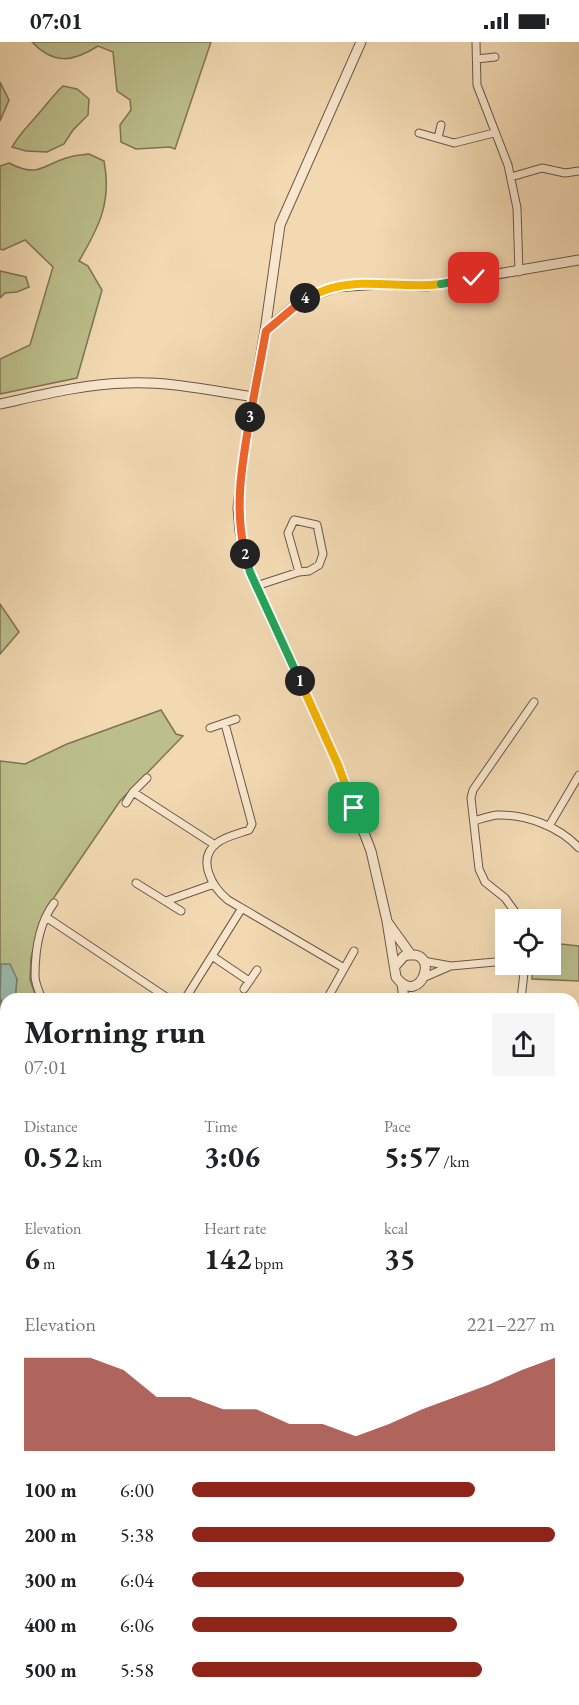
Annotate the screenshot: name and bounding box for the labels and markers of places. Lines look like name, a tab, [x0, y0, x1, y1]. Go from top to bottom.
pin	[448, 252, 499, 303]
pin: 4	[290, 283, 320, 313]
pin: 3	[235, 402, 265, 432]
pin: 2	[230, 539, 260, 569]
pin: 1	[285, 666, 315, 696]
pin	[328, 782, 379, 833]

